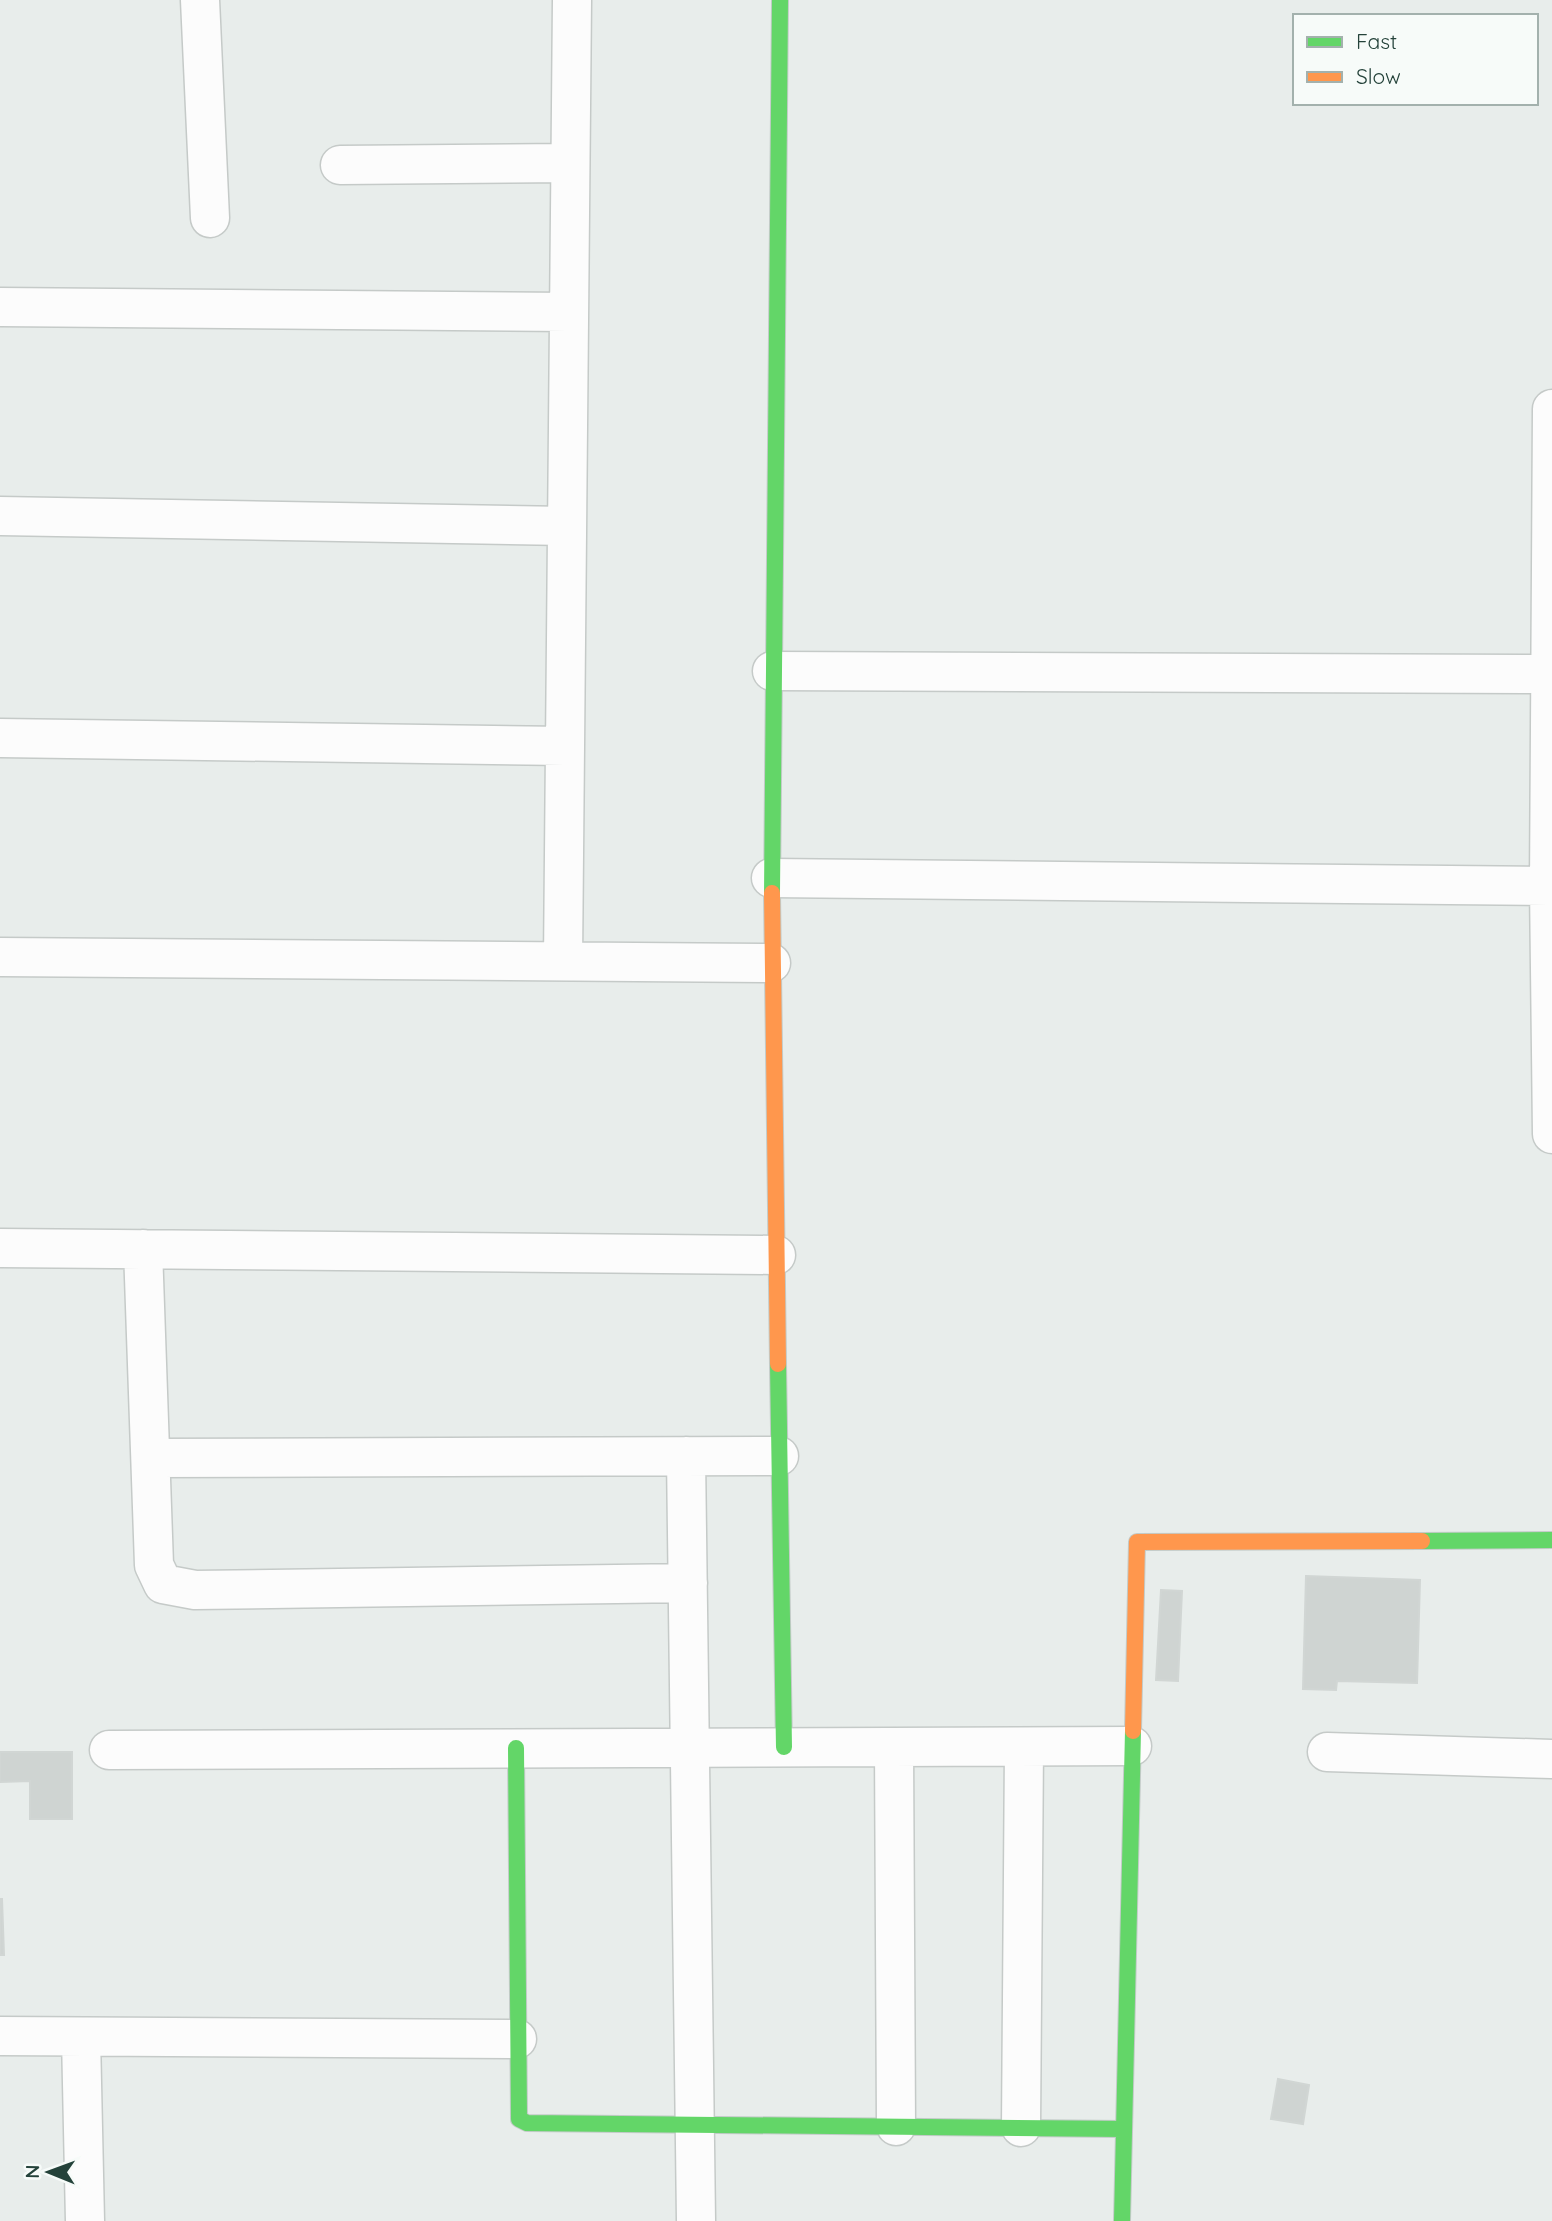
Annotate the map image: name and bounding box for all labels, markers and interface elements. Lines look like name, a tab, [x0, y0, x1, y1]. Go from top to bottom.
legend	[1293, 14, 1538, 105]
text: Fast	[1356, 28, 1397, 54]
text: Slow	[1356, 63, 1401, 89]
north arrow	[14, 2137, 84, 2207]
text: N	[20, 2165, 44, 2179]

